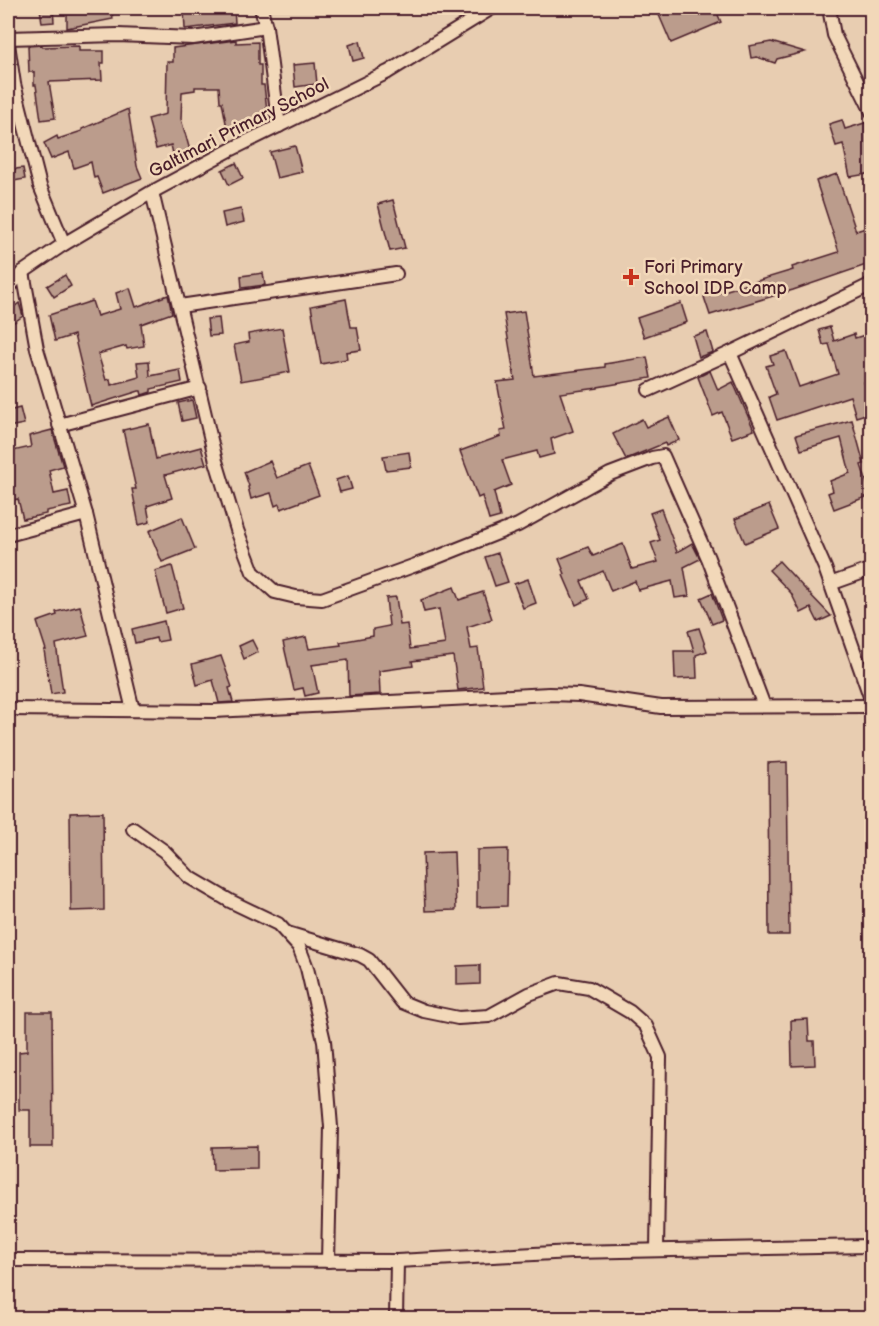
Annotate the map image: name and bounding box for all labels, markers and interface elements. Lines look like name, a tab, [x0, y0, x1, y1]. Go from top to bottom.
street label: Galtimari Primary School	[146, 73, 332, 183]
place label: Fori Primary School IDP Camp	[644, 257, 787, 299]
marker: Fori Primary School IDP Camp	[622, 268, 640, 286]

